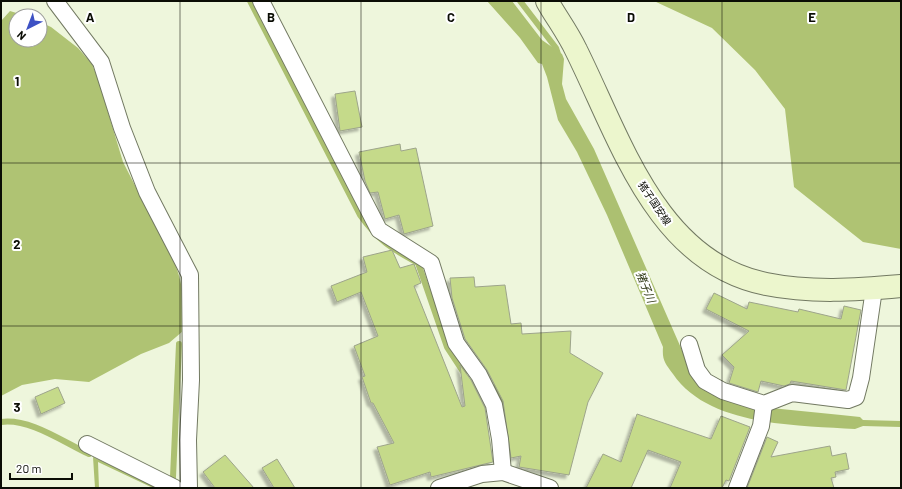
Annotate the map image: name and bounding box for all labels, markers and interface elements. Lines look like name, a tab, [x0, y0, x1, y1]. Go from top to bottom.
north arrow	[8, 8, 48, 48]
text: A	[86, 9, 95, 25]
text: B	[267, 9, 275, 25]
text: C	[447, 9, 455, 25]
text: D	[627, 9, 635, 25]
text: E	[808, 9, 816, 25]
text: N	[14, 29, 28, 43]
text: 1	[15, 73, 19, 89]
street label: 猪子国安線	[636, 179, 674, 227]
text: 2	[13, 236, 21, 252]
water label: 猪子川	[634, 269, 659, 305]
text: 3	[13, 399, 21, 415]
scale bar	[10, 455, 72, 481]
text: 20 m	[16, 461, 42, 475]

